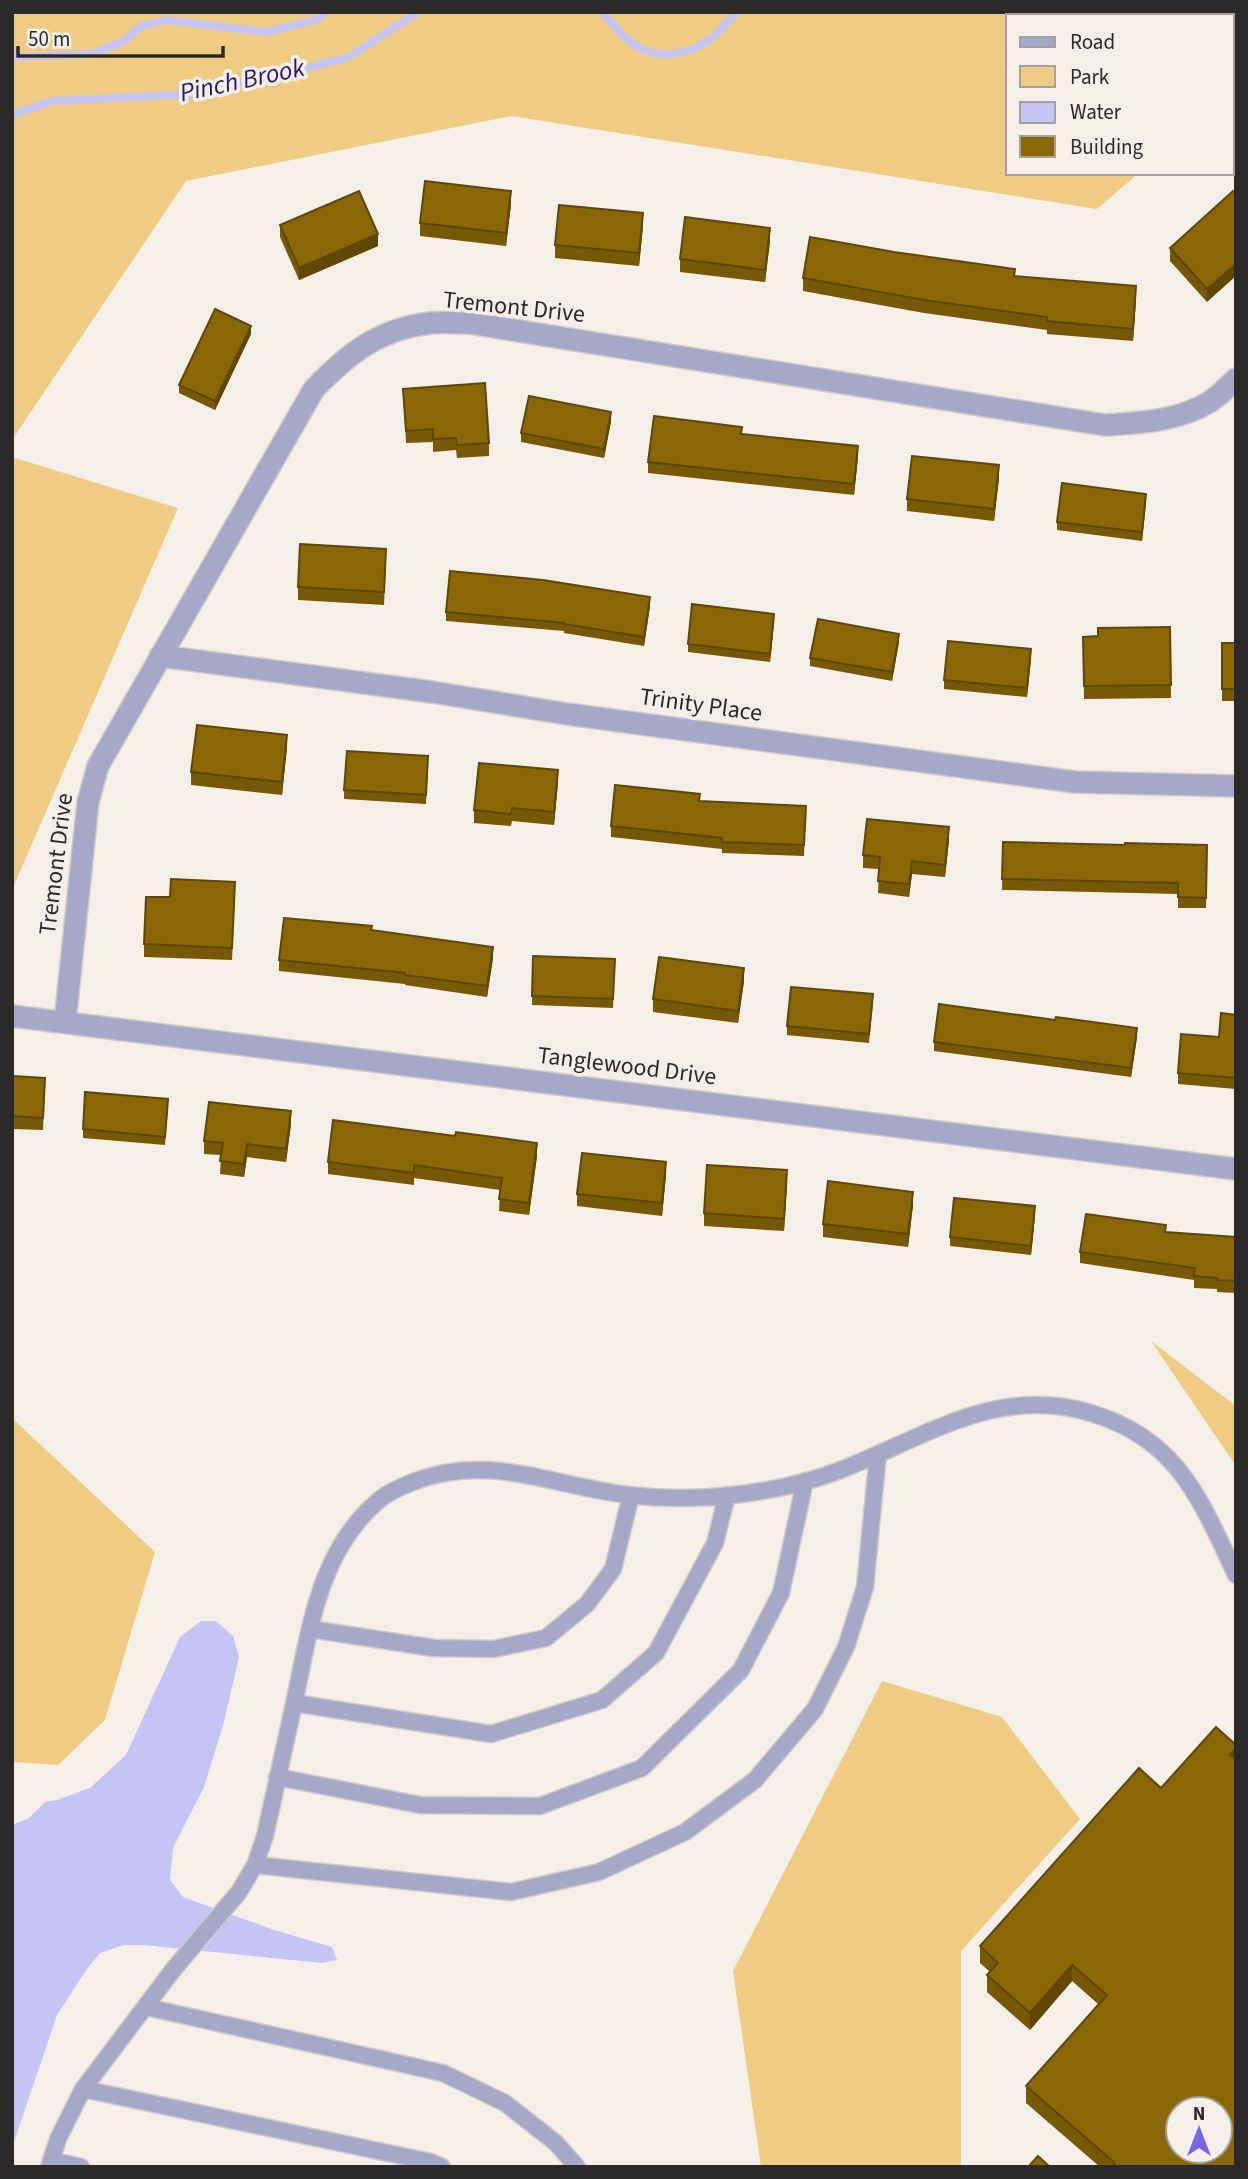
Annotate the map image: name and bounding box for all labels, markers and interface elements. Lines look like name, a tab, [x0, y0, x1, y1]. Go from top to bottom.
scale bar	[18, 14, 222, 58]
legend	[1006, 14, 1234, 175]
text: 50 m	[28, 24, 70, 54]
text: Road	[1070, 27, 1115, 57]
water label: Pinch Brook	[176, 49, 308, 111]
text: Park	[1070, 62, 1110, 92]
text: Water	[1070, 97, 1122, 127]
text: Building	[1070, 132, 1144, 162]
street label: Tremont Drive	[441, 282, 587, 332]
street label: Trinity Place	[638, 679, 764, 731]
street label: Tremont Drive	[30, 791, 82, 937]
street label: Tanglewood Drive	[536, 1038, 718, 1094]
north arrow	[1164, 2095, 1234, 2165]
text: N	[1193, 2101, 1205, 2128]

